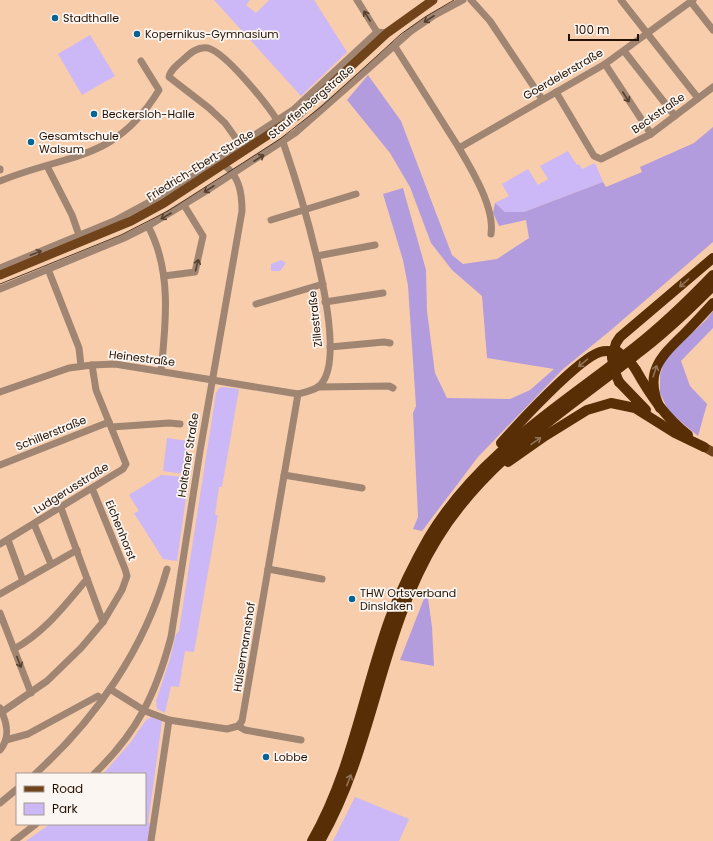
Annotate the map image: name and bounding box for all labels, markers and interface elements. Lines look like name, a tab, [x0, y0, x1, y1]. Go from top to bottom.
place label: Stadthalle	[63, 10, 119, 26]
one-way arrow	[363, 11, 371, 22]
marker: Stadthalle	[50, 13, 60, 23]
one-way arrow	[424, 15, 435, 23]
scale bar	[569, 16, 638, 42]
text: 100 m	[575, 21, 609, 38]
place label: Kopernikus-Gymnasium	[145, 26, 279, 42]
marker: Kopernikus-Gymnasium	[132, 29, 142, 39]
street label: Goerdelerstraße	[520, 44, 606, 103]
street label: Stauffenbergstraße	[265, 61, 357, 143]
street label: Beckstraße	[628, 89, 688, 137]
one-way arrow	[622, 91, 630, 102]
place label: Beckersloh-Halle	[102, 106, 195, 122]
marker: Beckersloh-Halle	[89, 109, 99, 119]
street label: Friedrich-Ebert-Straße	[143, 125, 257, 205]
place label: Gesamtschule Walsum	[39, 128, 119, 157]
marker: Gesamtschule Walsum	[26, 137, 36, 147]
one-way arrow	[253, 154, 264, 162]
one-way arrow	[203, 186, 215, 194]
one-way arrow	[160, 212, 172, 220]
one-way arrow	[30, 248, 42, 256]
one-way arrow	[194, 259, 201, 272]
one-way arrow	[678, 279, 689, 288]
street label: Zillestraße	[304, 290, 326, 348]
street label: Heinestraße	[108, 346, 176, 370]
one-way arrow	[578, 358, 589, 367]
one-way arrow	[652, 364, 659, 377]
street label: Holtener Straße	[173, 411, 203, 498]
street label: Schillerstraße	[13, 412, 89, 454]
one-way arrow	[531, 437, 542, 445]
street label: Ludgerusstraße	[30, 458, 112, 518]
street label: Eichenhorst	[102, 497, 140, 563]
place label: THW Ortsverband Dinslaken	[360, 585, 456, 614]
marker: THW Ortsverband Dinslaken	[347, 594, 357, 604]
street label: Hülsermannshof	[229, 601, 259, 693]
one-way arrow	[16, 656, 24, 668]
place label: Lobbe	[274, 749, 308, 765]
marker: Lobbe	[261, 752, 271, 762]
legend	[16, 773, 146, 825]
one-way arrow	[345, 775, 353, 787]
text: Road	[52, 780, 83, 797]
text: Park	[52, 800, 79, 817]

